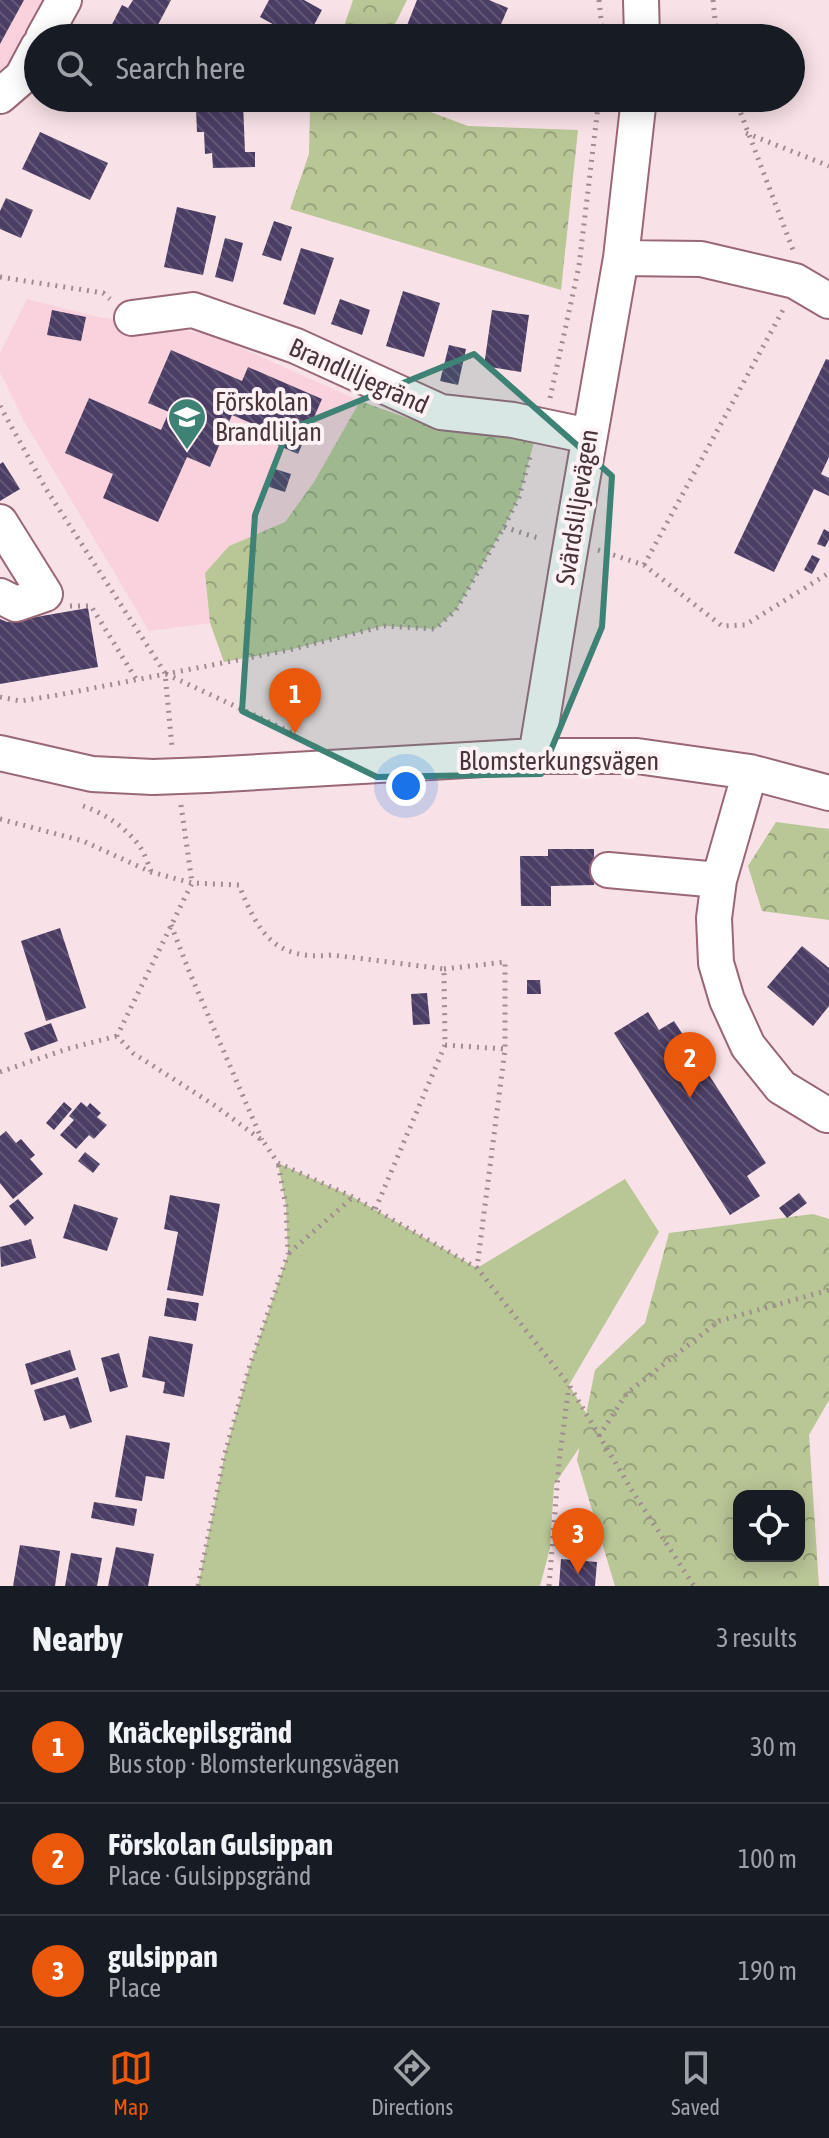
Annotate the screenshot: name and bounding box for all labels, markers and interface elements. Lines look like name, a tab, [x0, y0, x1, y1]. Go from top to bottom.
search box	[24, 24, 805, 112]
icon: search	[52, 46, 96, 90]
text: Search here	[116, 51, 245, 85]
street label: Brandliljegränd	[285, 332, 433, 420]
place label: Förskolan Brandliljan	[215, 387, 322, 447]
school or university icon: Förskolan Brandliljan	[166, 396, 208, 451]
street label: Svärdsliljevägen	[550, 427, 604, 587]
pin: 1	[269, 668, 321, 734]
street label: Blomsterkungsvägen	[459, 746, 659, 776]
your location	[386, 766, 426, 806]
pin: 2	[664, 1032, 716, 1098]
map controls	[733, 1490, 805, 1562]
button: locate	[733, 1490, 805, 1562]
pin: 3	[552, 1508, 604, 1574]
text: Nearby	[32, 1619, 123, 1658]
text: 3 results	[716, 1623, 797, 1653]
text: Knäckepilsgränd	[108, 1715, 292, 1749]
text: 1	[52, 1732, 64, 1762]
text: 30 m	[750, 1732, 797, 1762]
text: Bus stop · Blomsterkungsvägen	[108, 1749, 400, 1779]
text: Förskolan Gulsippan	[108, 1827, 333, 1861]
text: 2	[52, 1844, 64, 1874]
text: 100 m	[738, 1844, 797, 1874]
text: Place · Gulsippsgränd	[108, 1861, 311, 1891]
text: gulsippan	[108, 1939, 218, 1973]
text: 3	[52, 1956, 64, 1986]
text: 190 m	[738, 1956, 797, 1986]
text: Place	[108, 1973, 161, 2003]
tab: Map	[109, 2046, 153, 2120]
tab: Directions	[371, 2046, 453, 2120]
tab: Saved	[671, 2046, 720, 2120]

